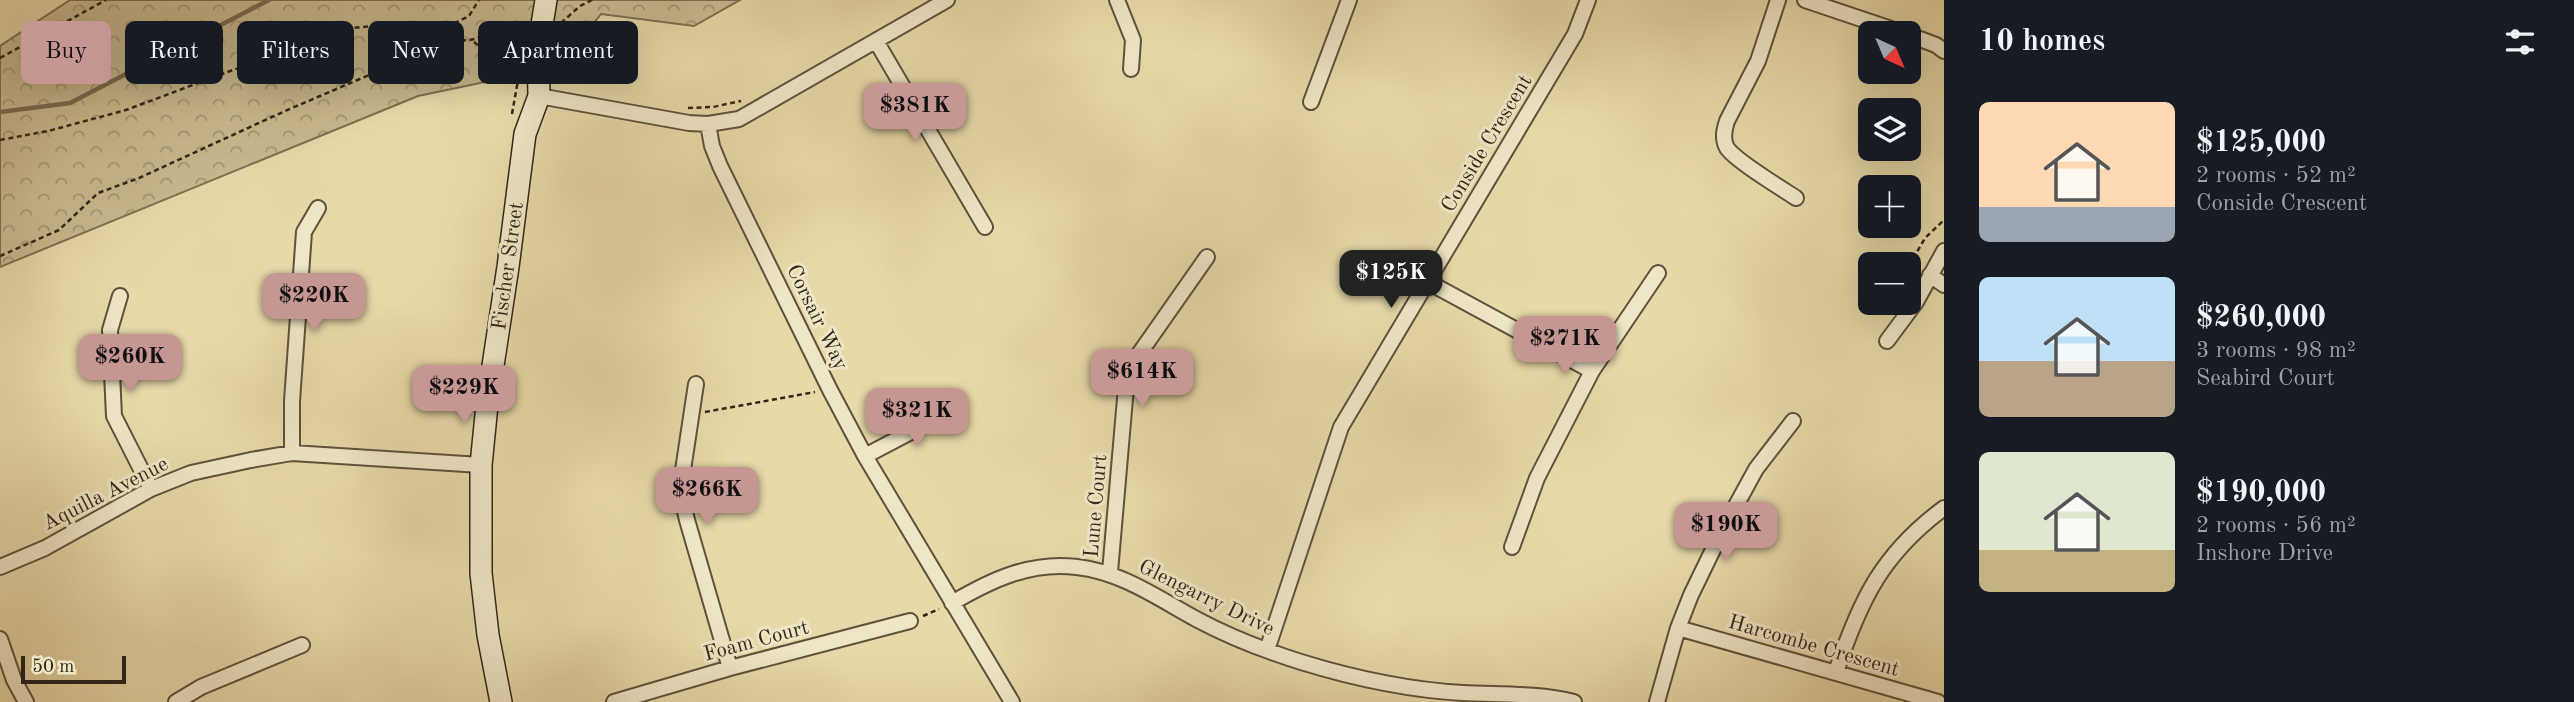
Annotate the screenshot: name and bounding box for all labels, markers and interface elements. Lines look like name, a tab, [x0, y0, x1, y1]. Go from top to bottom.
chip: Buy	[21, 21, 111, 84]
chip: Rent	[125, 21, 223, 84]
chip: Filters	[237, 21, 354, 84]
chip: New	[368, 21, 464, 84]
chip: Apartment	[478, 21, 638, 84]
north arrow	[1858, 21, 1922, 84]
map controls	[1858, 21, 1921, 315]
icon: filters	[2501, 23, 2539, 61]
text: 10 homes	[1979, 27, 2105, 57]
street label: Conside Crescent	[1438, 71, 1536, 216]
pin: $381K	[866, 83, 964, 143]
text: $381K	[879, 94, 951, 117]
button: layers	[1858, 98, 1921, 161]
text: $125,000	[2196, 128, 2326, 158]
icon: home	[2035, 130, 2119, 214]
text: 2 rooms · 52 m²	[2196, 164, 2356, 187]
button: +	[1858, 175, 1921, 238]
text: Conside Crescent	[2196, 192, 2367, 215]
street label: Fischer Street	[489, 201, 528, 332]
pin: $125K	[1342, 250, 1440, 310]
button: −	[1858, 252, 1921, 315]
text: $125K	[1355, 261, 1427, 284]
street label: Corsair Way	[782, 262, 851, 374]
pin: $220K	[265, 274, 363, 333]
text: $220K	[278, 284, 350, 307]
text: $260,000	[2196, 303, 2326, 333]
icon: home	[2035, 305, 2119, 389]
pin: $271K	[1516, 316, 1614, 376]
text: $271K	[1529, 327, 1601, 350]
pin: $260K	[81, 334, 179, 394]
text: 3 rooms · 98 m²	[2196, 339, 2356, 362]
text: $260K	[94, 345, 166, 368]
pin: $614K	[1093, 350, 1191, 409]
text: $614K	[1106, 360, 1178, 383]
pin: $229K	[415, 366, 513, 425]
text: Seabird Court	[2196, 367, 2335, 390]
text: $229K	[428, 376, 500, 399]
pin: $321K	[868, 388, 966, 448]
text: $321K	[881, 399, 953, 422]
street label: Lune Court	[1082, 453, 1111, 559]
street label: Aquilla Avenue	[40, 454, 172, 535]
pin: $266K	[658, 468, 756, 527]
text: $266K	[671, 478, 743, 501]
text: $190,000	[2196, 478, 2326, 508]
icon: home	[2035, 480, 2119, 564]
pin: $190K	[1677, 503, 1775, 562]
text: $190K	[1690, 513, 1762, 536]
text: 2 rooms · 56 m²	[2196, 514, 2356, 537]
text: Inshore Drive	[2196, 542, 2333, 565]
street label: Glengarry Drive	[1135, 556, 1278, 640]
street label: Harcombe Crescent	[1726, 612, 1902, 681]
street label: Foam Court	[702, 617, 811, 666]
scale bar	[21, 653, 126, 685]
text: 50 m	[32, 658, 74, 677]

